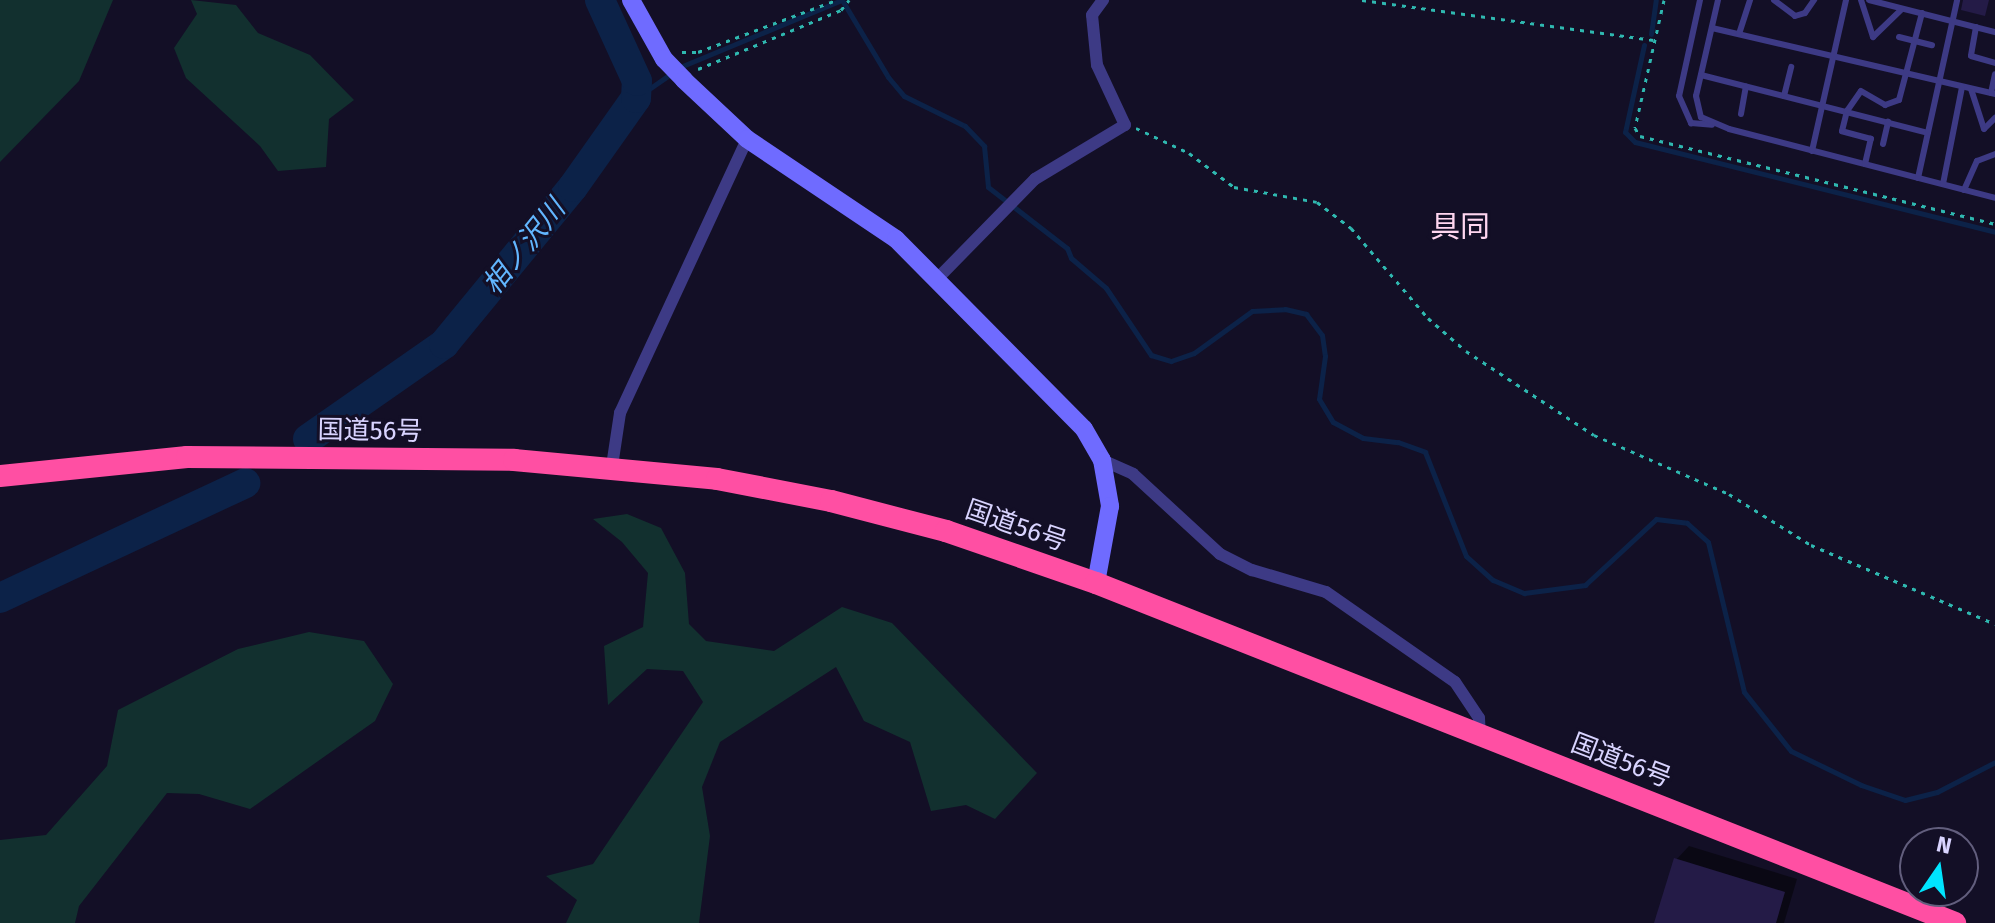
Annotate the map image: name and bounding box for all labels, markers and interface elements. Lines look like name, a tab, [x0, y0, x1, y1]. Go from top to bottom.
water label: 相ノ沢川	[476, 193, 572, 301]
district label: 具同	[1430, 209, 1490, 245]
street label: 国道56号	[317, 414, 423, 448]
street label: 国道56号	[961, 494, 1071, 558]
street label: 国道56号	[1566, 728, 1676, 794]
north arrow	[1899, 827, 1979, 907]
text: N	[1934, 830, 1954, 860]

